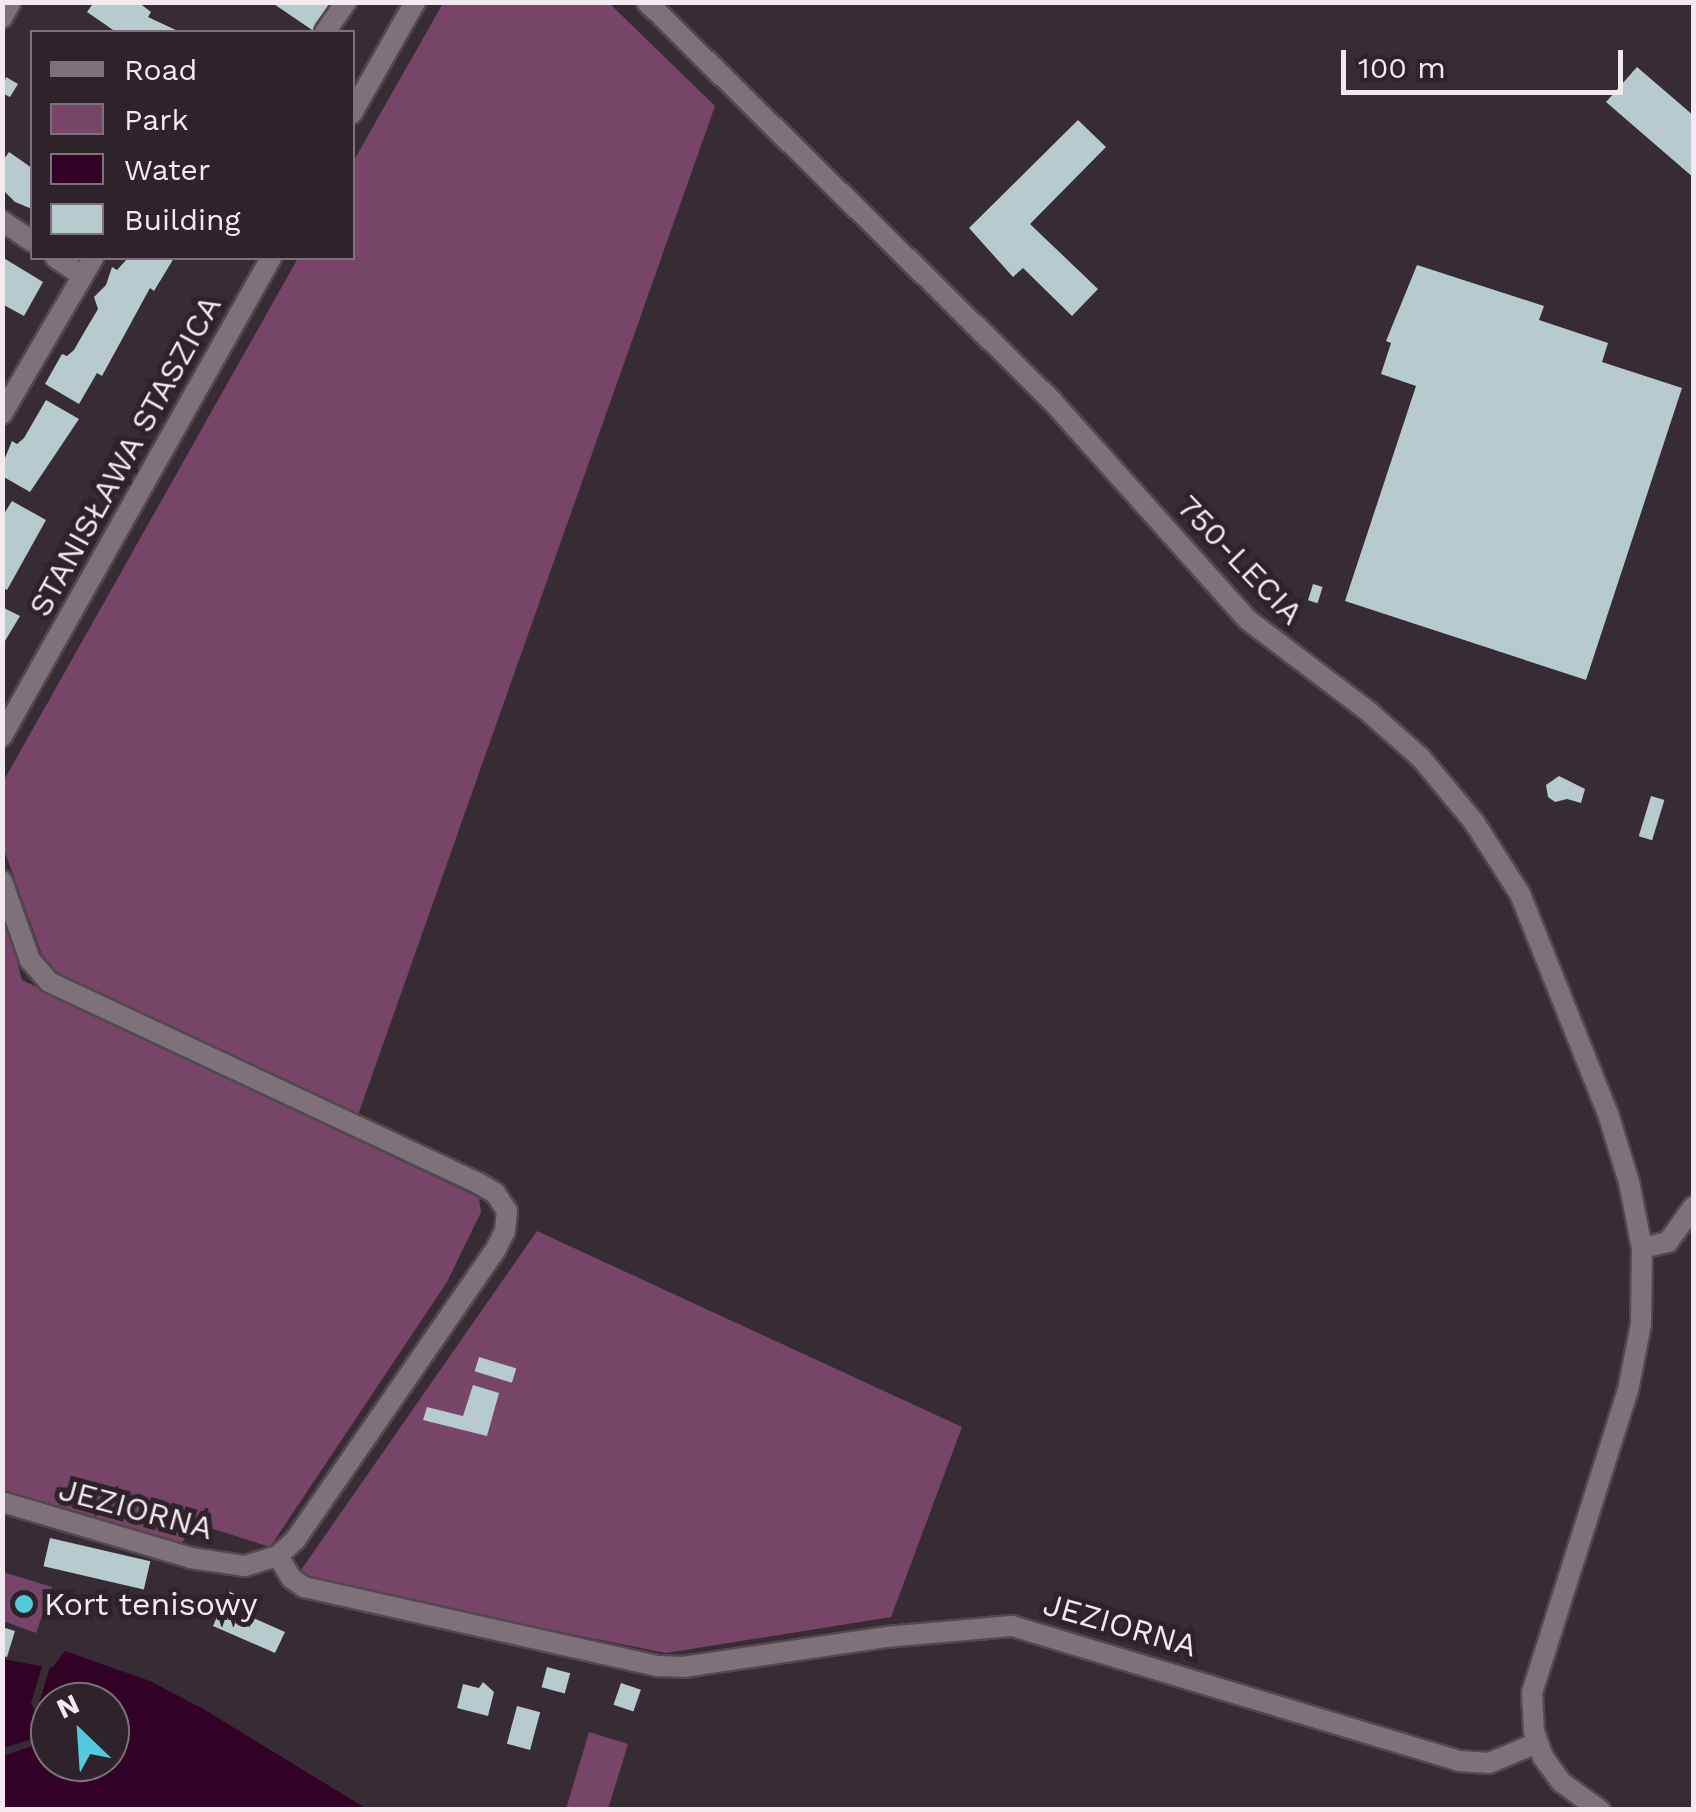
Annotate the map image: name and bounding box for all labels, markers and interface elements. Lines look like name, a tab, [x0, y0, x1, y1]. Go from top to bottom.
legend	[30, 30, 355, 260]
scale bar	[1346, 30, 1628, 92]
text: 100 m	[1358, 50, 1446, 85]
text: Road	[124, 52, 197, 87]
text: Park	[124, 102, 189, 137]
text: Water	[124, 152, 210, 187]
text: Building	[124, 202, 241, 237]
street label: STANISŁAWA STASZICA	[20, 288, 230, 624]
street label: 750-LECIA	[1169, 488, 1311, 632]
street label: JEZIORNA	[55, 1470, 217, 1548]
place label: Kort tenisowy	[44, 1585, 258, 1623]
street label: JEZIORNA	[1039, 1585, 1201, 1665]
marker: Kort tenisowy	[13, 1593, 35, 1615]
north arrow	[30, 1682, 130, 1782]
text: N	[52, 1687, 84, 1726]

